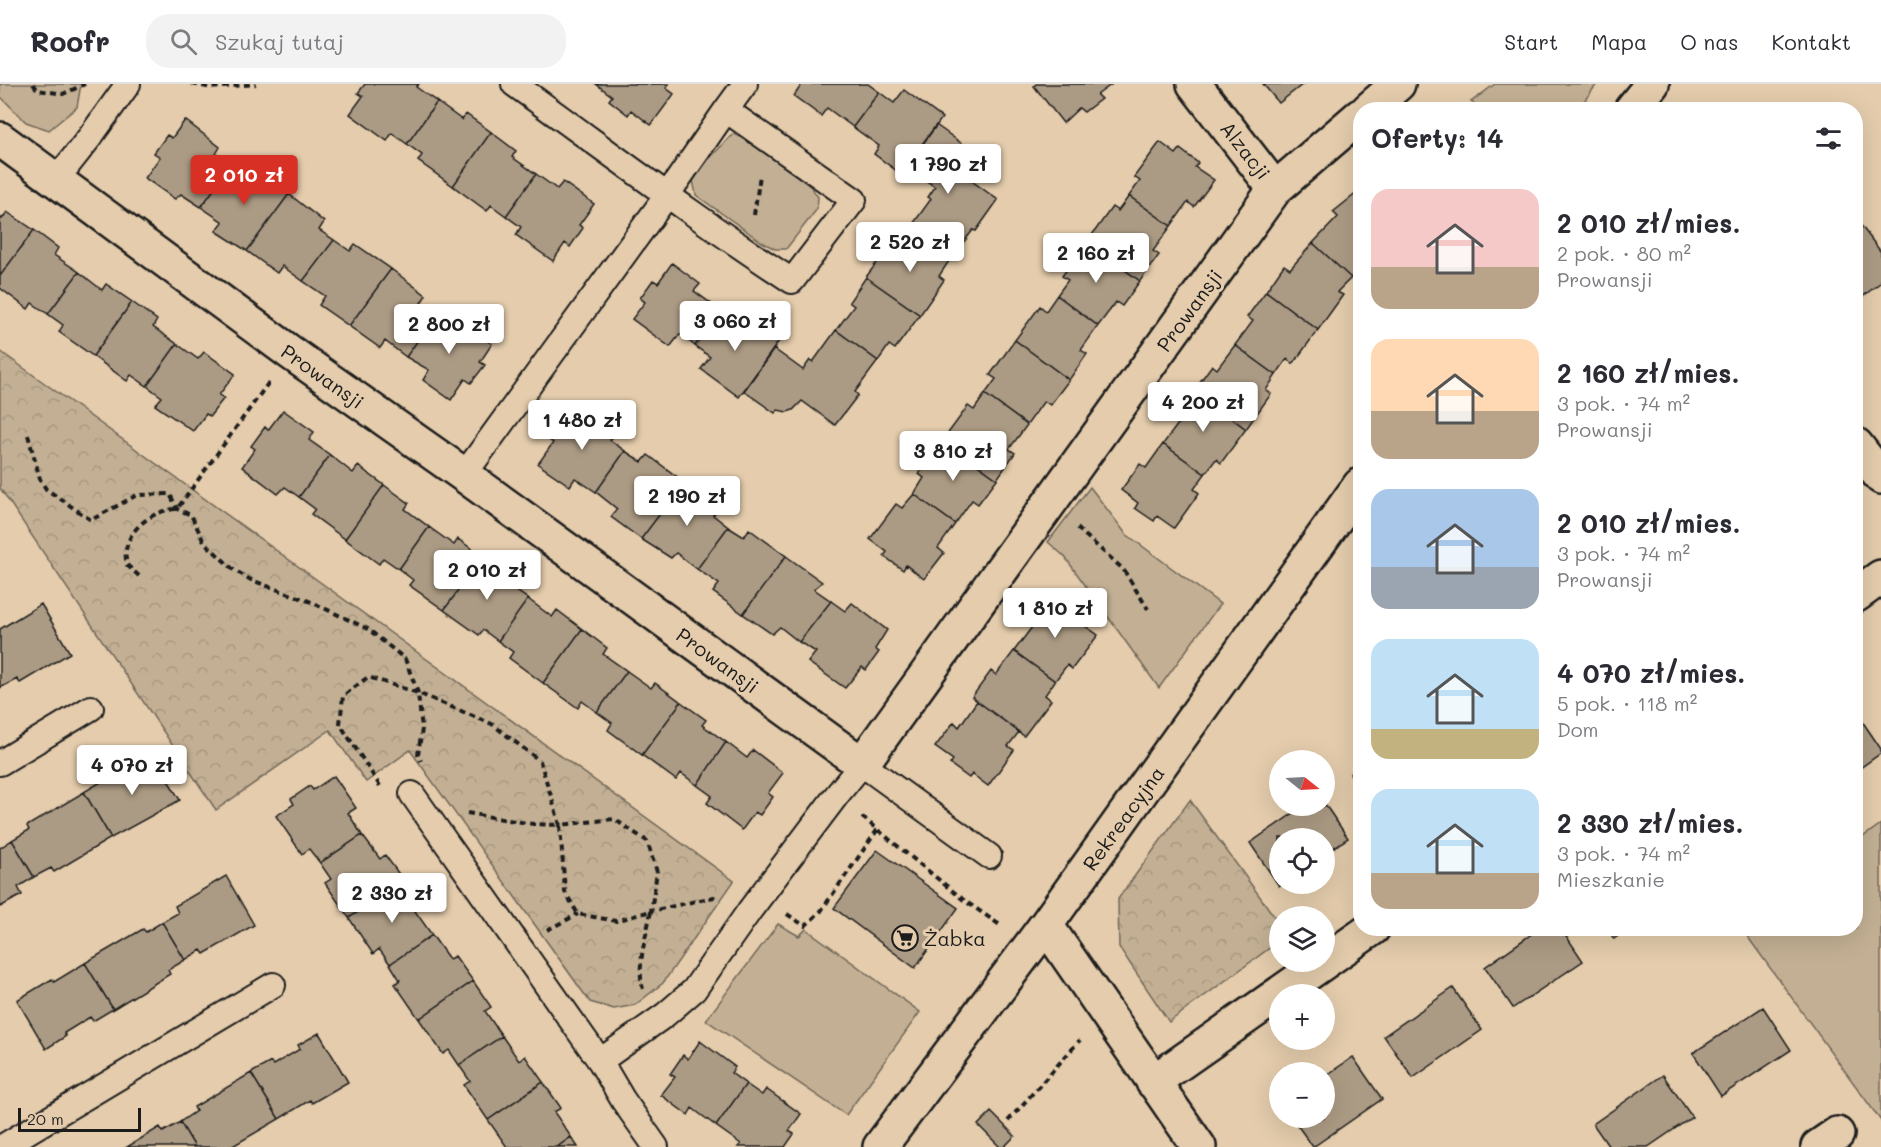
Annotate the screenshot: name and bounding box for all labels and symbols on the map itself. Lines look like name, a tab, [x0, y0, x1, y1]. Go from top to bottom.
street label: Alzacji	[1215, 116, 1277, 184]
pin: 1 790 zł	[886, 144, 1010, 195]
pin: 2 010 zł	[182, 155, 306, 206]
pin: 2 520 zł	[848, 222, 972, 273]
pin: 2 160 zł	[1034, 233, 1158, 284]
street label: Prowansji	[1150, 264, 1228, 356]
pin: 3 060 zł	[673, 301, 797, 352]
pin: 2 800 zł	[387, 304, 511, 355]
street label: Prowansji	[276, 338, 370, 414]
pin: 4 200 zł	[1141, 382, 1265, 433]
pin: 1 480 zł	[520, 400, 644, 451]
pin: 3 810 zł	[891, 431, 1015, 482]
pin: 2 190 zł	[625, 476, 749, 527]
pin: 2 010 zł	[425, 550, 549, 601]
pin: 1 810 zł	[993, 588, 1117, 639]
street label: Prowansji	[672, 621, 764, 699]
pin: 4 070 zł	[70, 745, 194, 796]
north arrow	[1269, 750, 1335, 816]
street label: Rekreacyjna	[1076, 761, 1170, 875]
pin: 2 330 zł	[330, 873, 454, 924]
supermarket icon: Żabka	[890, 923, 920, 953]
place label: Żabka	[924, 925, 986, 951]
scale bar	[18, 1105, 141, 1132]

